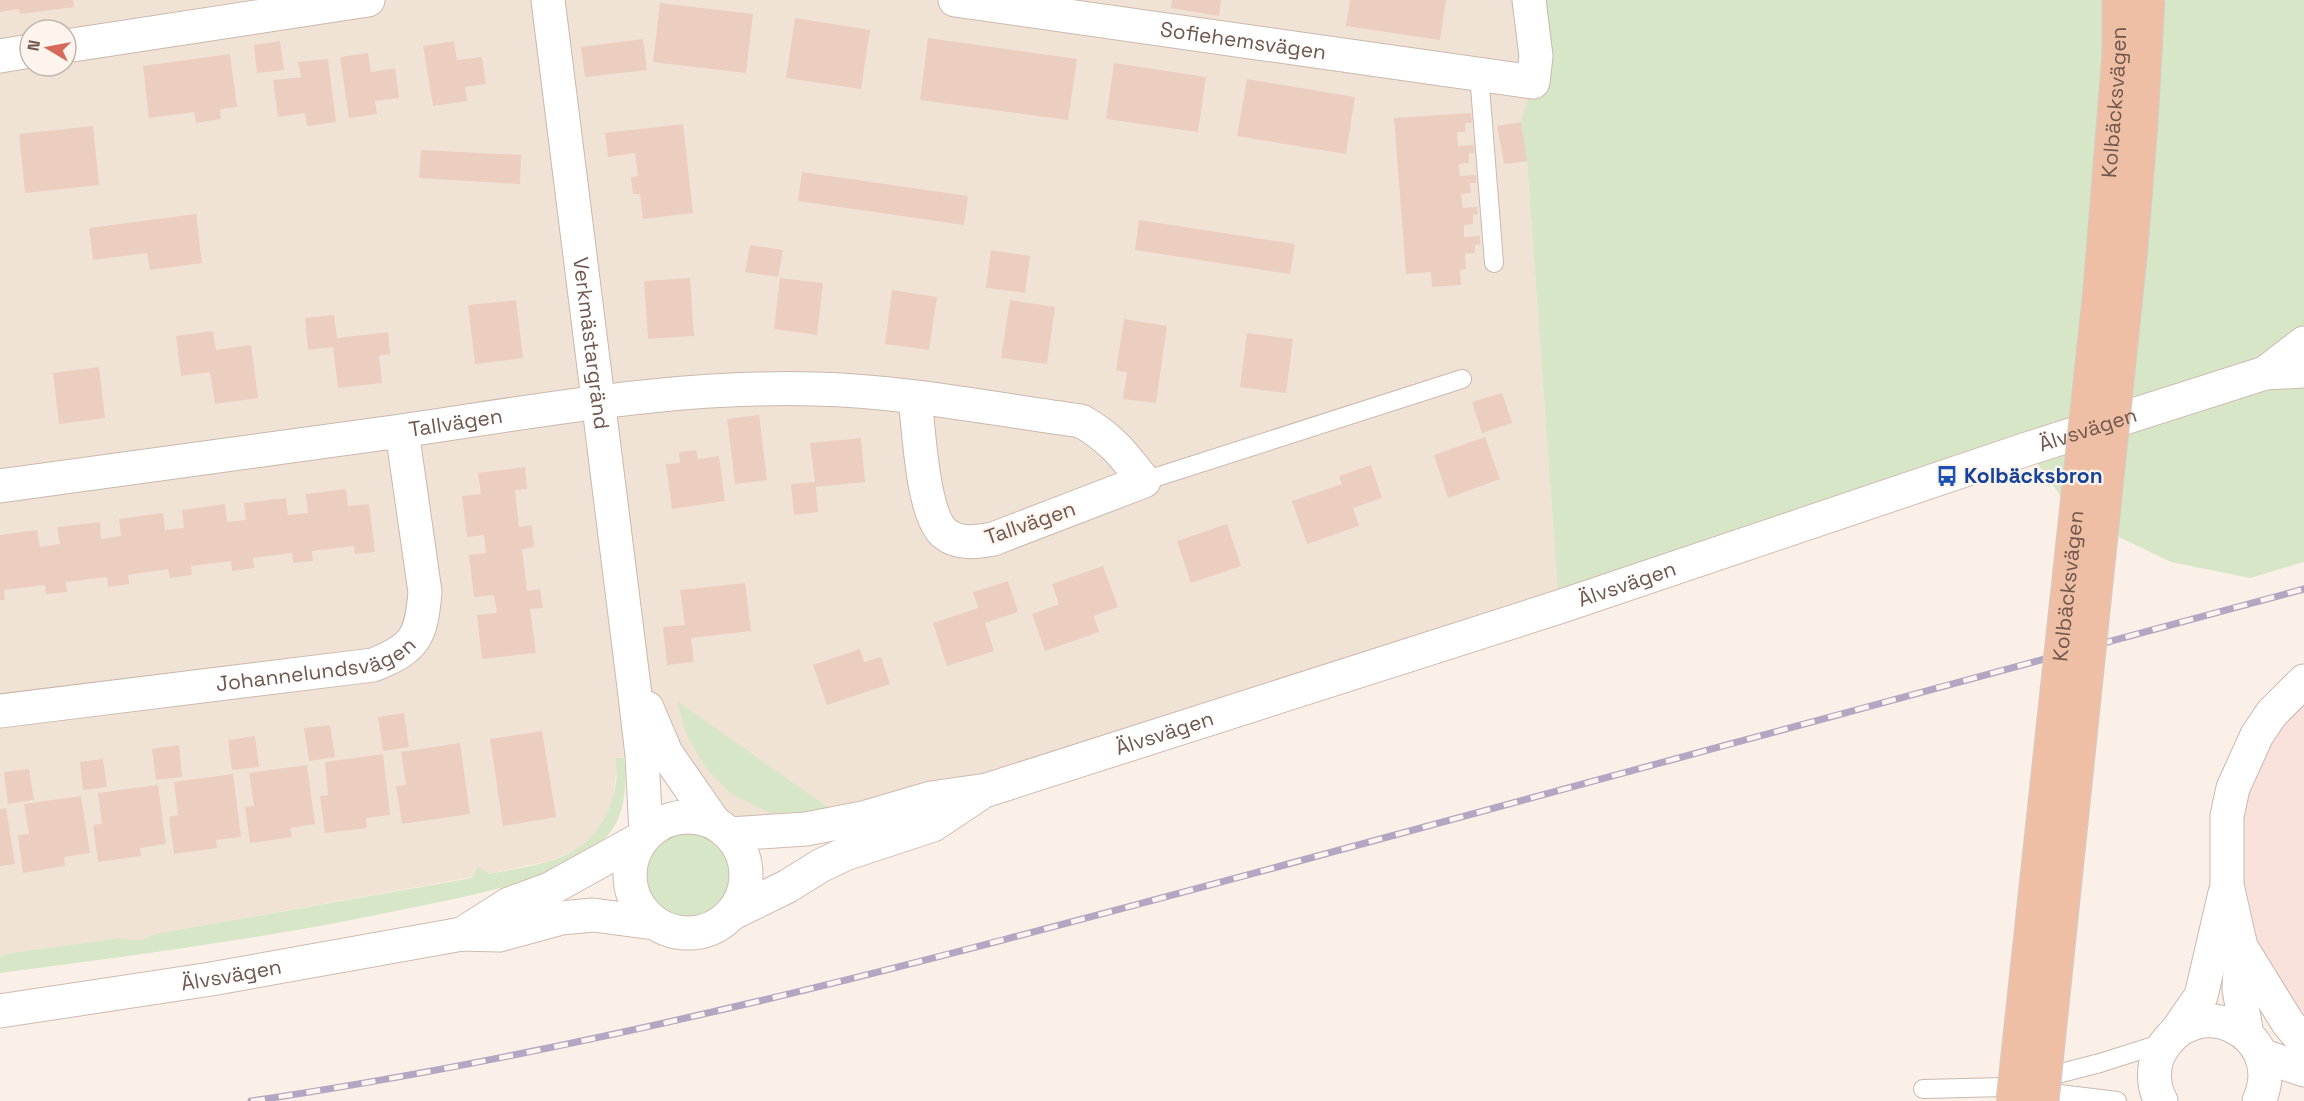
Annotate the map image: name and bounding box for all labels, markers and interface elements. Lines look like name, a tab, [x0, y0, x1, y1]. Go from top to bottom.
street label: Sofiehemsvägen	[1158, 15, 1328, 66]
north arrow	[18, 18, 78, 78]
street label: Kolbäcksvägen	[2095, 27, 2132, 179]
text: N	[22, 38, 45, 53]
street label: Verkmästargränd	[567, 255, 616, 431]
street label: Älvsvägen	[2035, 401, 2140, 457]
street label: Tallvägen	[407, 402, 504, 443]
place label: Kolbäcksbron	[1964, 462, 2103, 489]
bus stop icon: Kolbäcksbron	[1935, 464, 1959, 488]
street label: Tallvägen	[981, 494, 1079, 551]
street label: Kolbäcksvägen	[2046, 509, 2089, 663]
street label: Älvsvägen	[1574, 555, 1679, 613]
street label: Johannelundsvägen	[214, 631, 422, 697]
street label: Älvsvägen	[1112, 704, 1217, 761]
street label: Älvsvägen	[179, 953, 284, 996]

